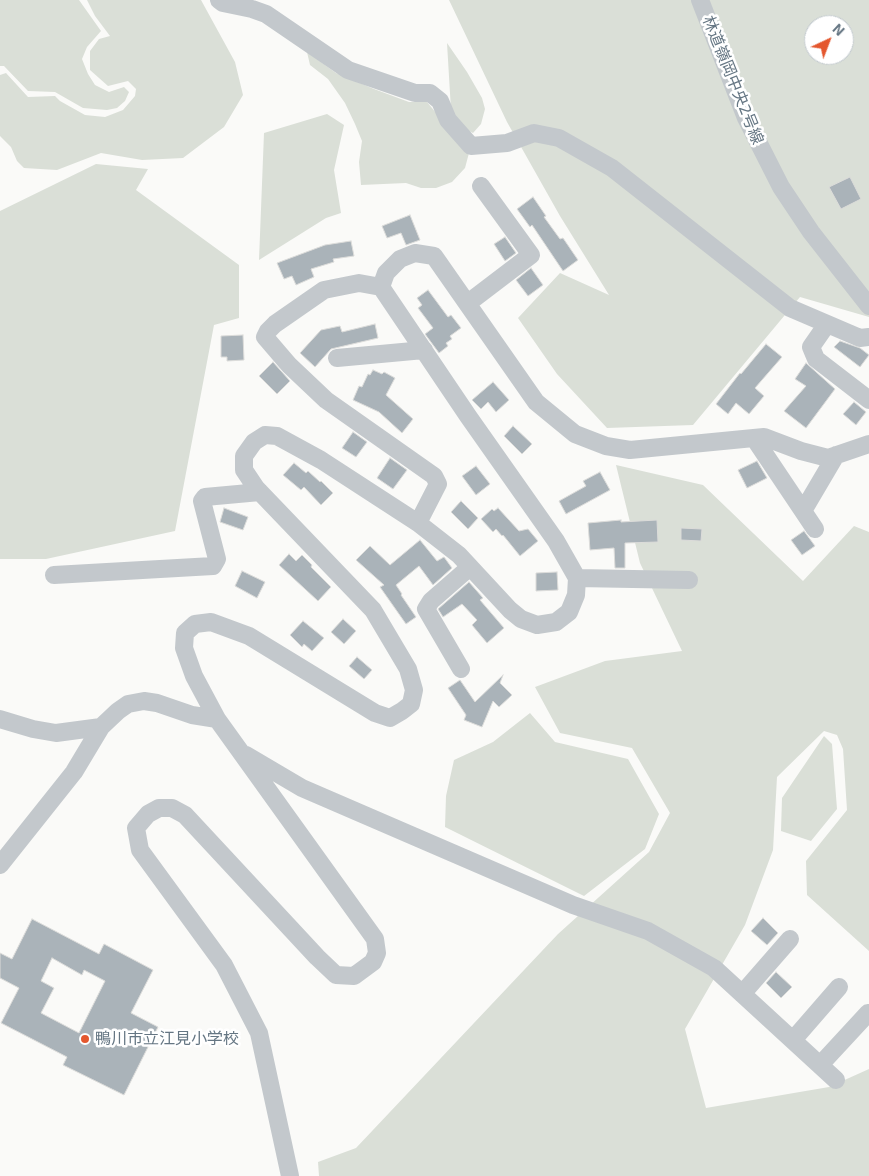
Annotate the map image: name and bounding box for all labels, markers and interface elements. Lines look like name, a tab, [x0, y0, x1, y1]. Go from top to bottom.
street label: 林道嶺岡中央2号線	[698, 13, 768, 147]
north arrow	[804, 15, 854, 65]
text: N	[829, 20, 848, 39]
place label: 鴨川市立江見小学校	[95, 1029, 239, 1049]
marker: 鴨川市立江見小学校	[79, 1033, 91, 1045]

